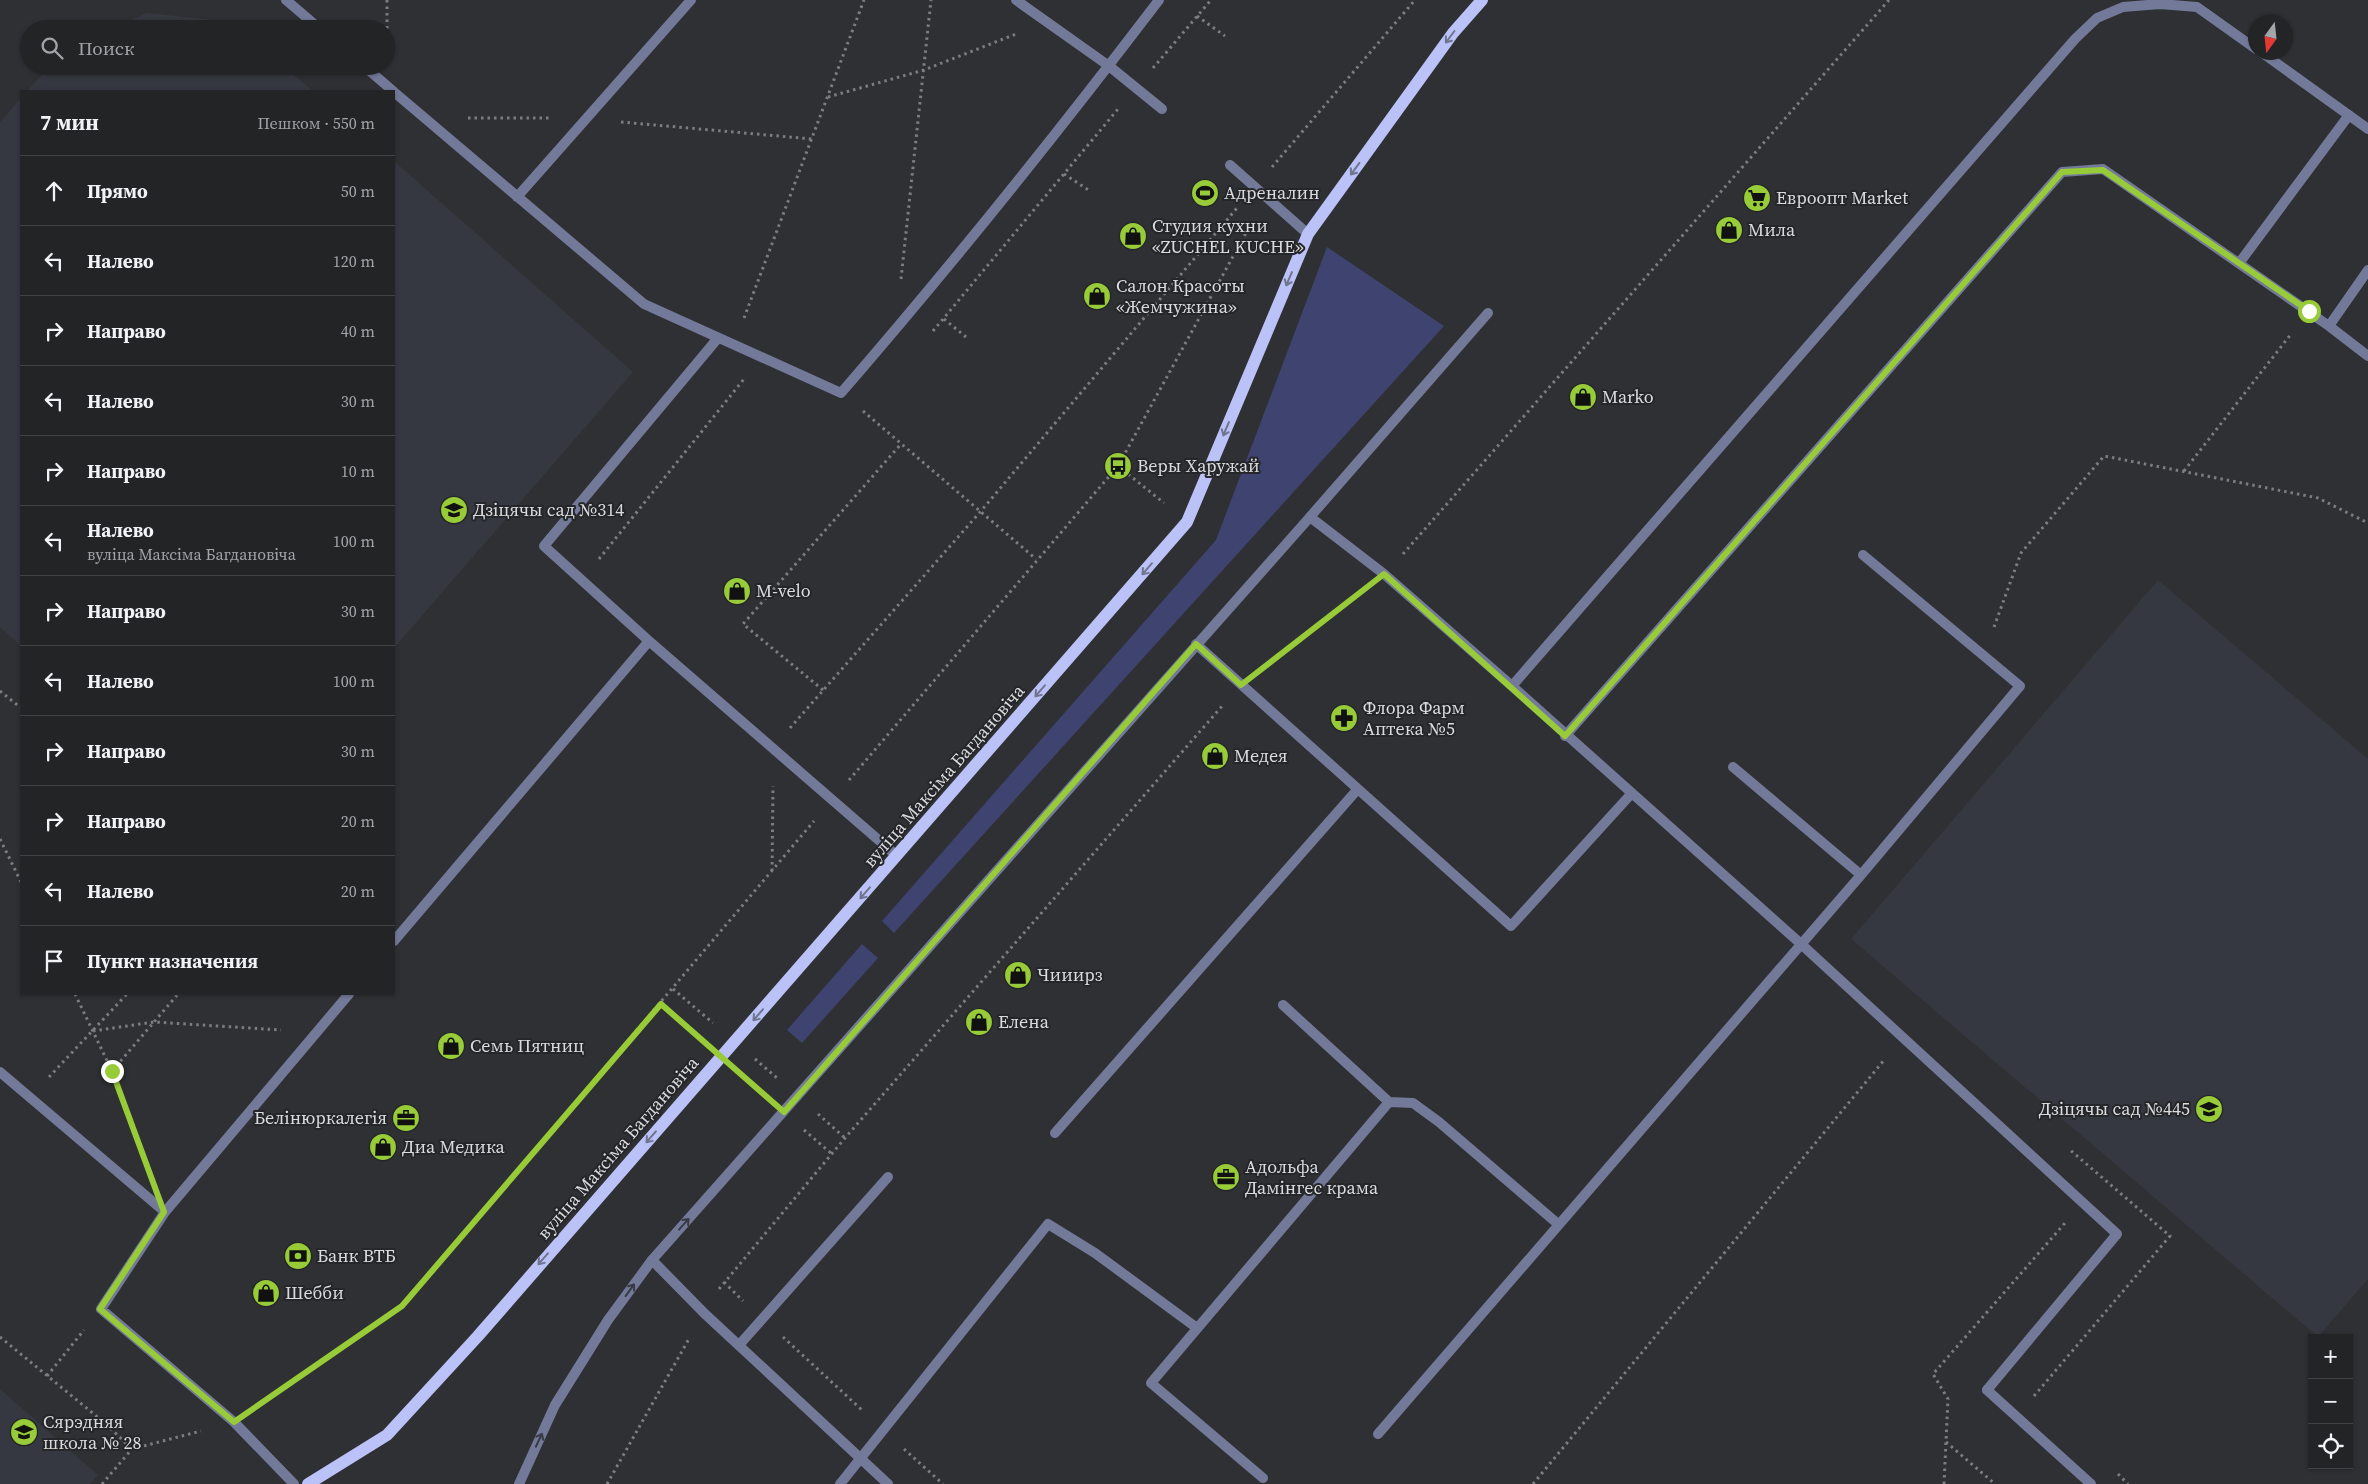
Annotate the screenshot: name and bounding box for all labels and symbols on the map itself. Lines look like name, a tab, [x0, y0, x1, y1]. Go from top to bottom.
north arrow	[2248, 15, 2293, 60]
one-way arrow	[1445, 30, 1456, 43]
one-way arrow	[1350, 162, 1360, 176]
sports icon: Адреналин	[1190, 178, 1220, 208]
place label: Адреналин	[1224, 180, 1320, 205]
supermarket icon: Евроопт Market	[1742, 183, 1772, 213]
place label: Евроопт Market	[1776, 185, 1908, 210]
place label: Студия кухни «ZUCHEL KUCHE»	[1152, 213, 1304, 259]
shop icon: Мила	[1714, 215, 1744, 245]
place label: Мила	[1748, 217, 1796, 242]
shop icon: Студия кухни «ZUCHEL KUCHE»	[1118, 221, 1148, 251]
one-way arrow	[1284, 271, 1293, 286]
place label: Салон Красоты «Жемчужина»	[1116, 273, 1245, 319]
shop icon: Салон Красоты «Жемчужина»	[1082, 281, 1112, 311]
route start	[2298, 300, 2321, 323]
shop icon: Marko	[1568, 382, 1598, 412]
place label: Marko	[1602, 384, 1654, 409]
one-way arrow	[1221, 421, 1231, 436]
bus stop icon: Веры Харужай	[1103, 451, 1133, 481]
place label: Веры Харужай	[1137, 453, 1260, 478]
school or university icon: Дзіцячы сад №314	[439, 495, 469, 525]
place label: Дзіцячы сад №314	[473, 497, 624, 522]
one-way arrow	[1141, 562, 1153, 575]
shop icon: M-velo	[722, 576, 752, 606]
place label: M-velo	[756, 578, 811, 603]
street label: вуліца Максіма Багдановіча	[857, 678, 1031, 873]
one-way arrow	[1034, 685, 1046, 698]
place label: Флора Фарм Аптека №5	[1363, 695, 1465, 741]
pharmacy icon: Флора Фарм Аптека №5	[1329, 703, 1359, 733]
shop icon: Медея	[1200, 741, 1230, 771]
place label: Медея	[1234, 743, 1288, 768]
one-way arrow	[859, 886, 870, 899]
shop icon: Чииирз	[1003, 960, 1033, 990]
place label: Чииирз	[1037, 962, 1103, 987]
shop icon: Елена	[964, 1007, 994, 1037]
one-way arrow	[753, 1008, 764, 1021]
place label: Елена	[998, 1009, 1050, 1034]
shop icon: Семь Пятниц	[436, 1031, 466, 1061]
place label: Семь Пятниц	[470, 1033, 584, 1058]
street label: вуліца Максіма Багдановіча	[531, 1050, 705, 1245]
route end	[101, 1060, 124, 1083]
school or university icon: Дзіцячы сад №445	[2194, 1094, 2224, 1124]
place label: Дзіцячы сад №445	[2039, 1096, 2190, 1121]
office icon: Белінюркалегія	[391, 1103, 421, 1133]
place label: Белінюркалегія	[254, 1105, 387, 1130]
one-way arrow	[645, 1131, 656, 1144]
shop icon: Диа Медика	[368, 1132, 398, 1162]
place label: Диа Медика	[402, 1134, 506, 1159]
place label: Адольфа Дамінгес крама	[1245, 1154, 1379, 1200]
office icon: Адольфа Дамінгес крама	[1211, 1162, 1241, 1192]
one-way arrow	[679, 1217, 690, 1230]
bank icon: Банк ВТБ	[283, 1241, 313, 1271]
place label: Банк ВТБ	[317, 1243, 396, 1268]
one-way arrow	[538, 1253, 549, 1266]
shop icon: Шебби	[251, 1278, 281, 1308]
place label: Шебби	[285, 1280, 344, 1305]
one-way arrow	[625, 1283, 635, 1297]
place label: Сярэдняя школа № 28	[43, 1409, 142, 1455]
school or university icon: Сярэдняя школа № 28	[9, 1417, 39, 1447]
one-way arrow	[535, 1433, 545, 1448]

